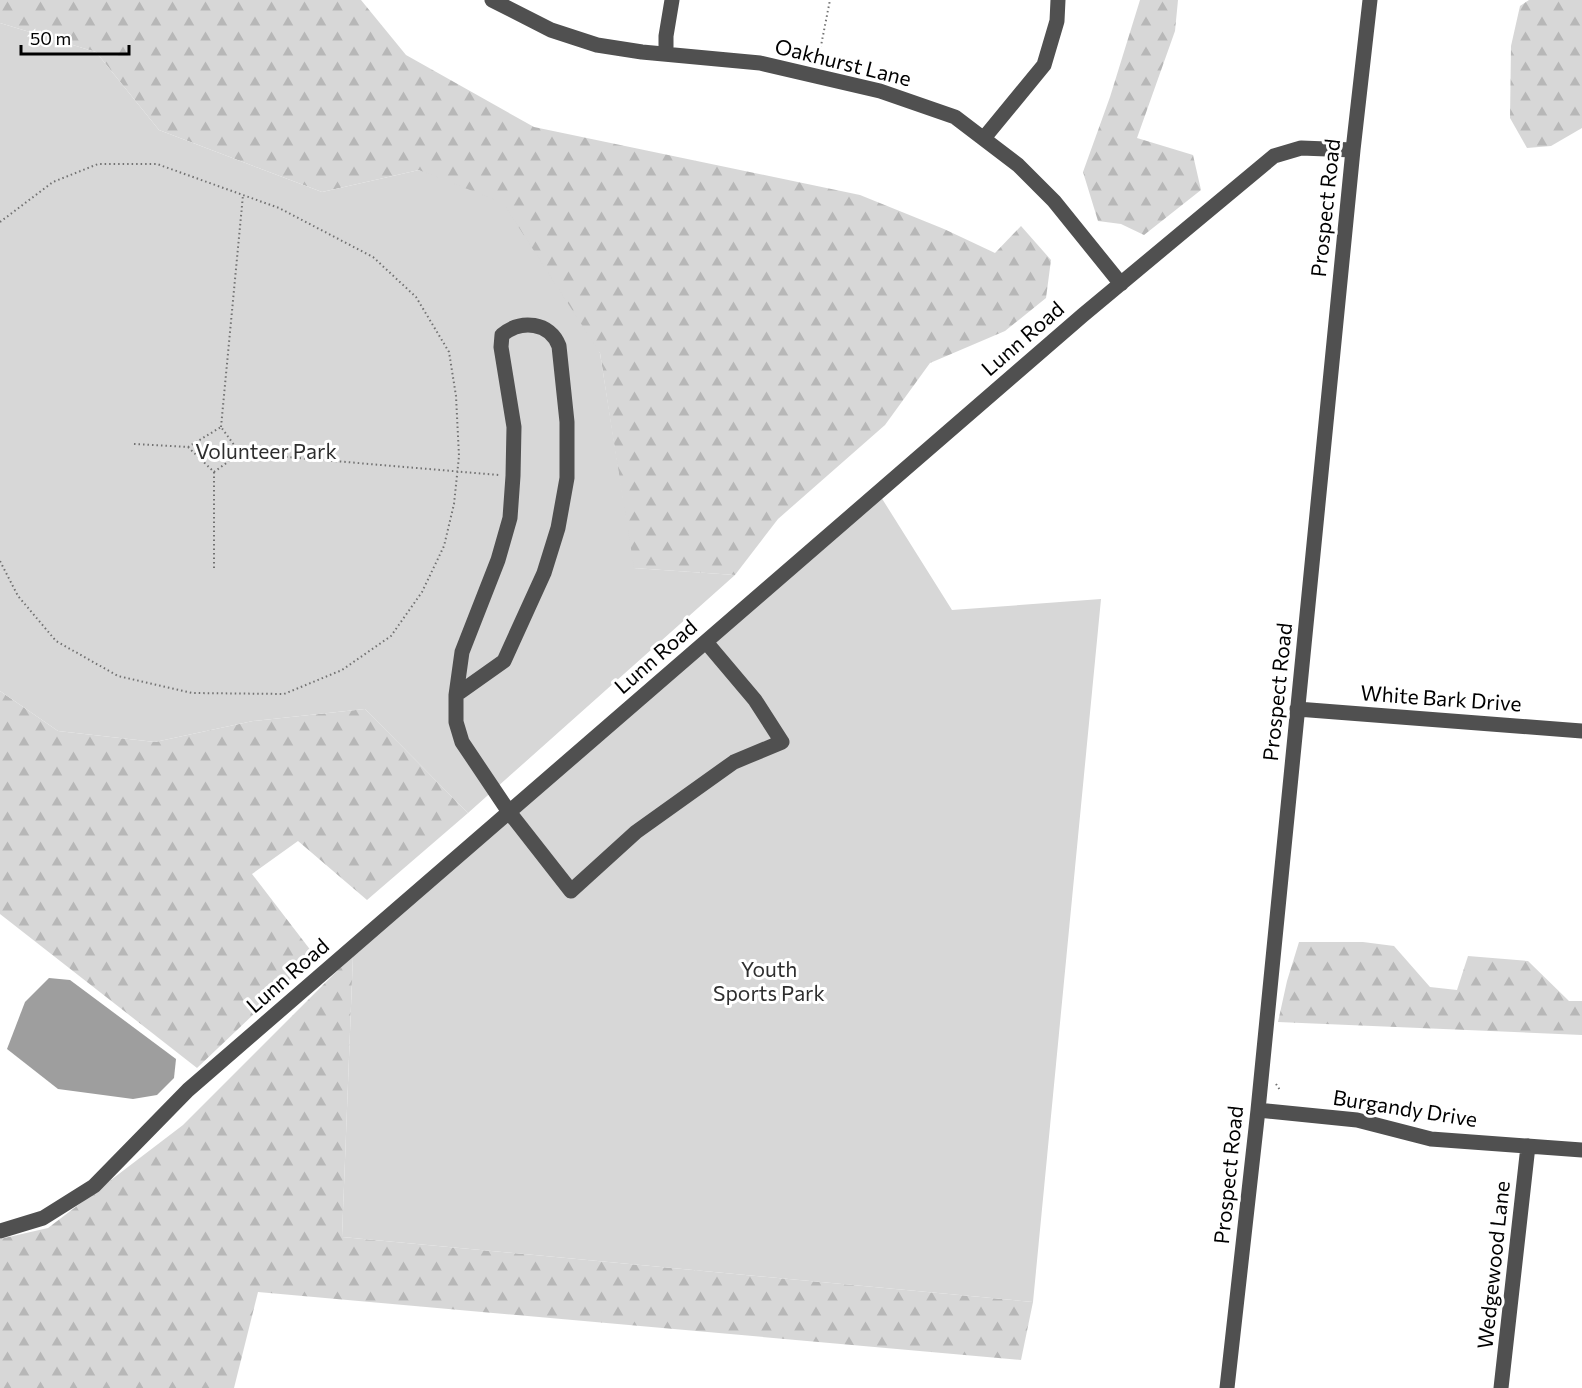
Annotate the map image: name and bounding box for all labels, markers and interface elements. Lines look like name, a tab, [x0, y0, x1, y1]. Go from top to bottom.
scale bar	[21, 18, 129, 56]
text: 50 m	[30, 27, 71, 49]
street label: Oakhurst Lane	[773, 33, 914, 91]
street label: Prospect Road	[1305, 138, 1344, 278]
street label: Lunn Road	[976, 295, 1068, 380]
park label: Volunteer Park	[195, 438, 337, 463]
street label: Lunn Road	[609, 613, 701, 698]
street label: Prospect Road	[1257, 622, 1296, 762]
street label: White Bark Drive	[1360, 679, 1523, 716]
street label: Lunn Road	[241, 932, 333, 1017]
park label: Youth Sports Park	[713, 956, 825, 1005]
street label: Burgandy Drive	[1331, 1084, 1479, 1131]
street label: Prospect Road	[1208, 1105, 1247, 1245]
street label: Wedgewood Lane	[1471, 1180, 1514, 1350]

